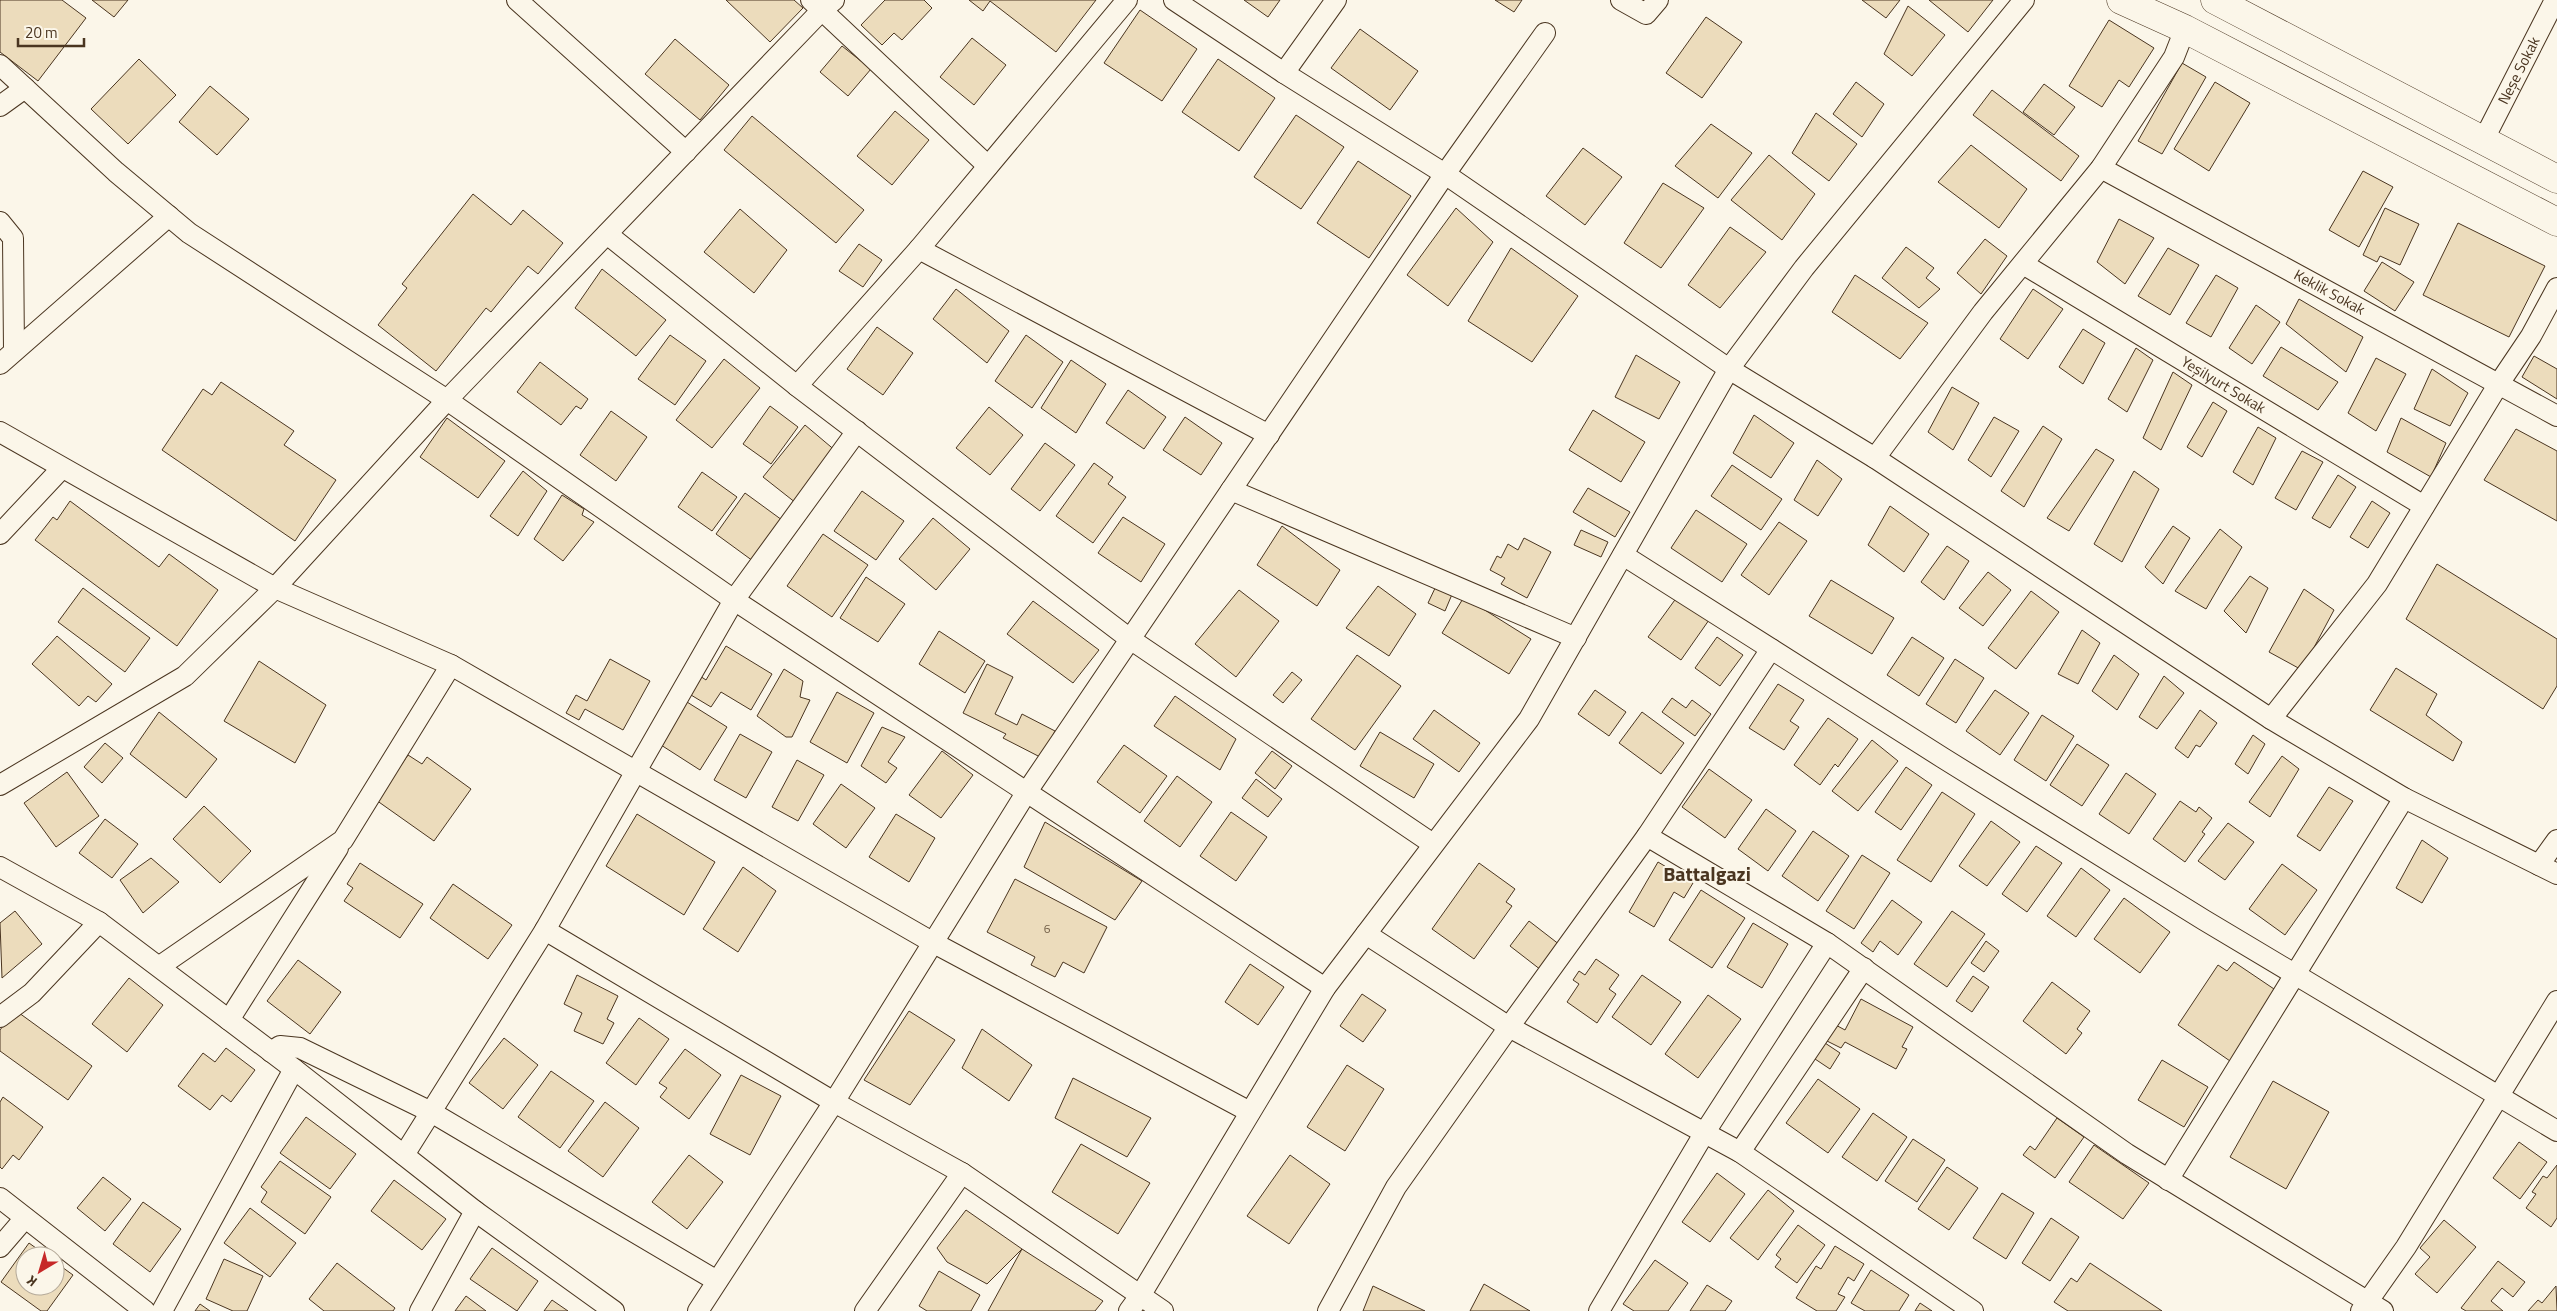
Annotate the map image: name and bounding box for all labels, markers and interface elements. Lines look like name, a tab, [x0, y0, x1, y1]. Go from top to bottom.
scale bar	[18, 15, 84, 47]
text: 20 m	[25, 21, 58, 44]
street label: Neşe Sokak	[2492, 32, 2545, 108]
street label: Keklik Sokak	[2290, 263, 2370, 321]
street label: Yeşilyurt Sokak	[2177, 350, 2270, 419]
district label: Battalgazi	[1663, 858, 1751, 889]
house number: 6	[1044, 919, 1051, 938]
north arrow	[15, 1246, 65, 1296]
text: K	[21, 1270, 41, 1292]

